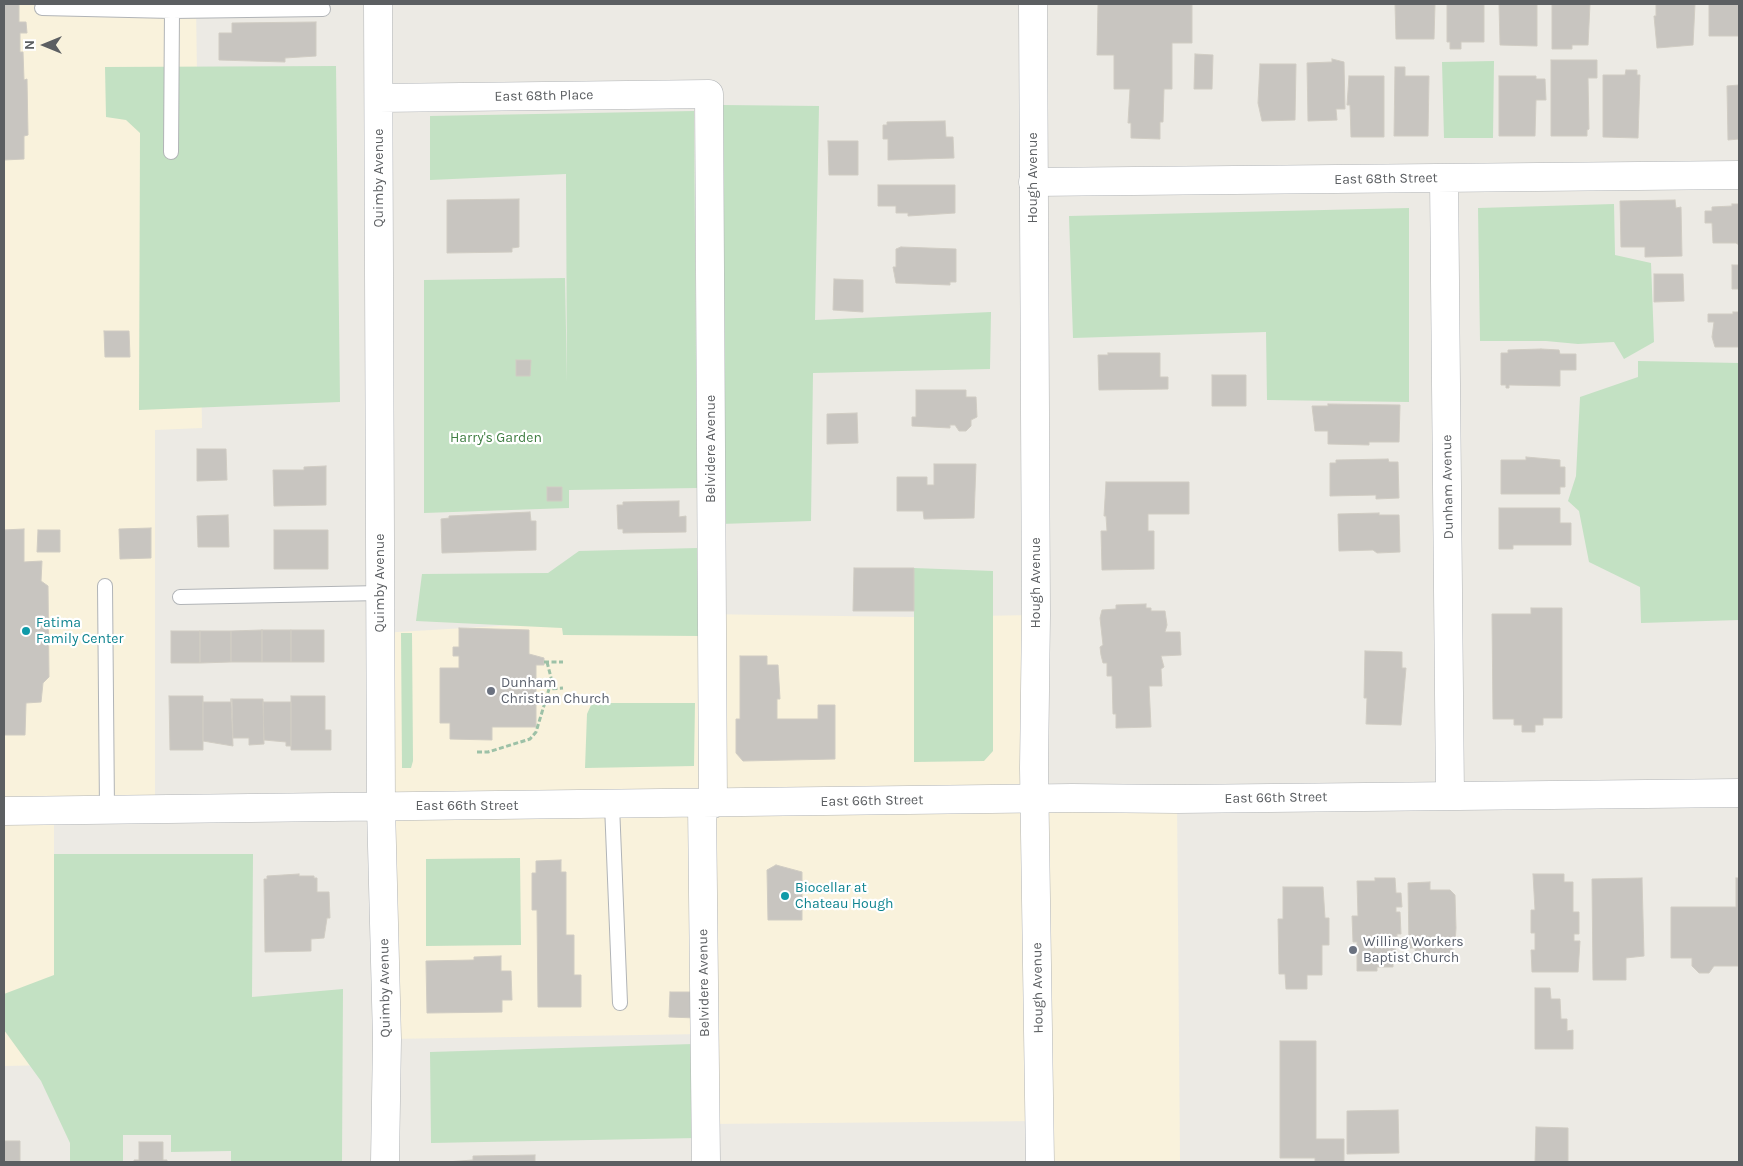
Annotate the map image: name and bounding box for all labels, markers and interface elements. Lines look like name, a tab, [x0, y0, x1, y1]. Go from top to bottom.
north arrow	[20, 20, 70, 70]
text: N	[21, 40, 38, 50]
street label: East 68th Place	[494, 87, 594, 105]
street label: Quimby Avenue	[371, 128, 387, 228]
street label: Hough Avenue	[1025, 132, 1041, 224]
street label: East 68th Street	[1334, 170, 1438, 188]
street label: Belvidere Avenue	[703, 395, 719, 503]
park label: Harry's Garden	[450, 430, 542, 446]
street label: Dunham Avenue	[1439, 434, 1457, 540]
street label: Quimby Avenue	[372, 533, 388, 633]
street label: Hough Avenue	[1028, 537, 1044, 629]
place label: Fatima Family Center	[36, 615, 123, 648]
marker: Fatima Family Center	[20, 625, 32, 637]
place label: Dunham Christian Church	[501, 675, 610, 708]
marker: Dunham Christian Church	[485, 685, 497, 697]
street label: East 66th Street	[1224, 789, 1328, 807]
street label: East 66th Street	[820, 792, 924, 810]
street label: East 66th Street	[415, 798, 519, 814]
place label: Biocellar at Chateau Hough	[795, 880, 894, 912]
marker: Biocellar at Chateau Hough	[779, 890, 791, 902]
street label: Belvidere Avenue	[695, 929, 713, 1037]
place label: Willing Workers Baptist Church	[1363, 934, 1464, 966]
street label: Quimby Avenue	[376, 938, 394, 1038]
street label: Hough Avenue	[1029, 942, 1047, 1034]
marker: Willing Workers Baptist Church	[1347, 944, 1359, 956]

